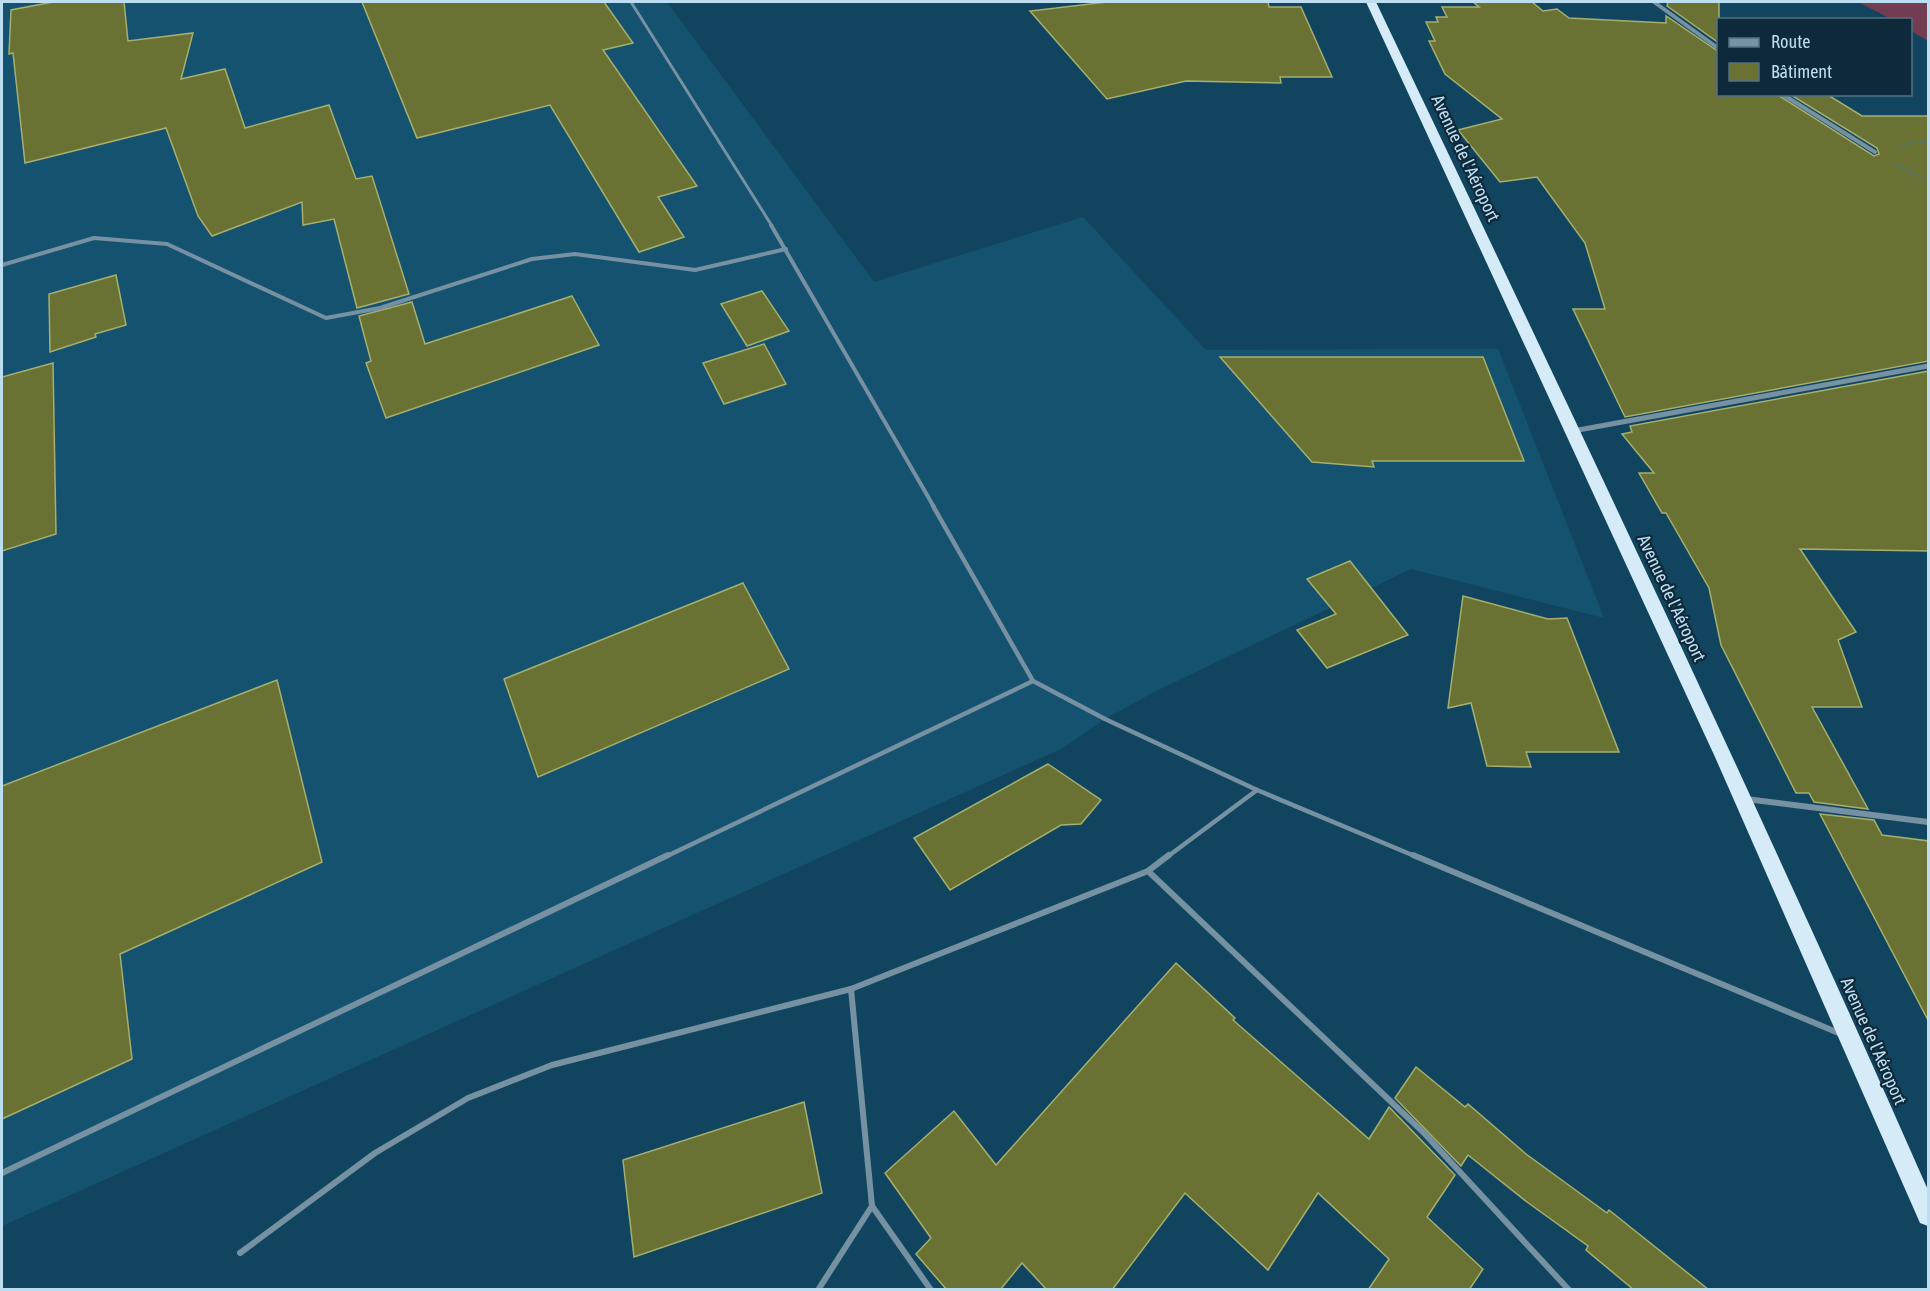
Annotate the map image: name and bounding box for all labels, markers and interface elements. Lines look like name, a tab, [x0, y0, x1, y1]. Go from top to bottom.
legend	[1717, 18, 1912, 96]
text: Route	[1771, 31, 1810, 52]
text: Bâtiment	[1771, 61, 1832, 82]
street label: Avenue de l'Aéroport	[1427, 91, 1505, 225]
street label: Avenue de l'Aéroport	[1633, 531, 1711, 665]
street label: Avenue de l'Aéroport	[1836, 974, 1912, 1108]

